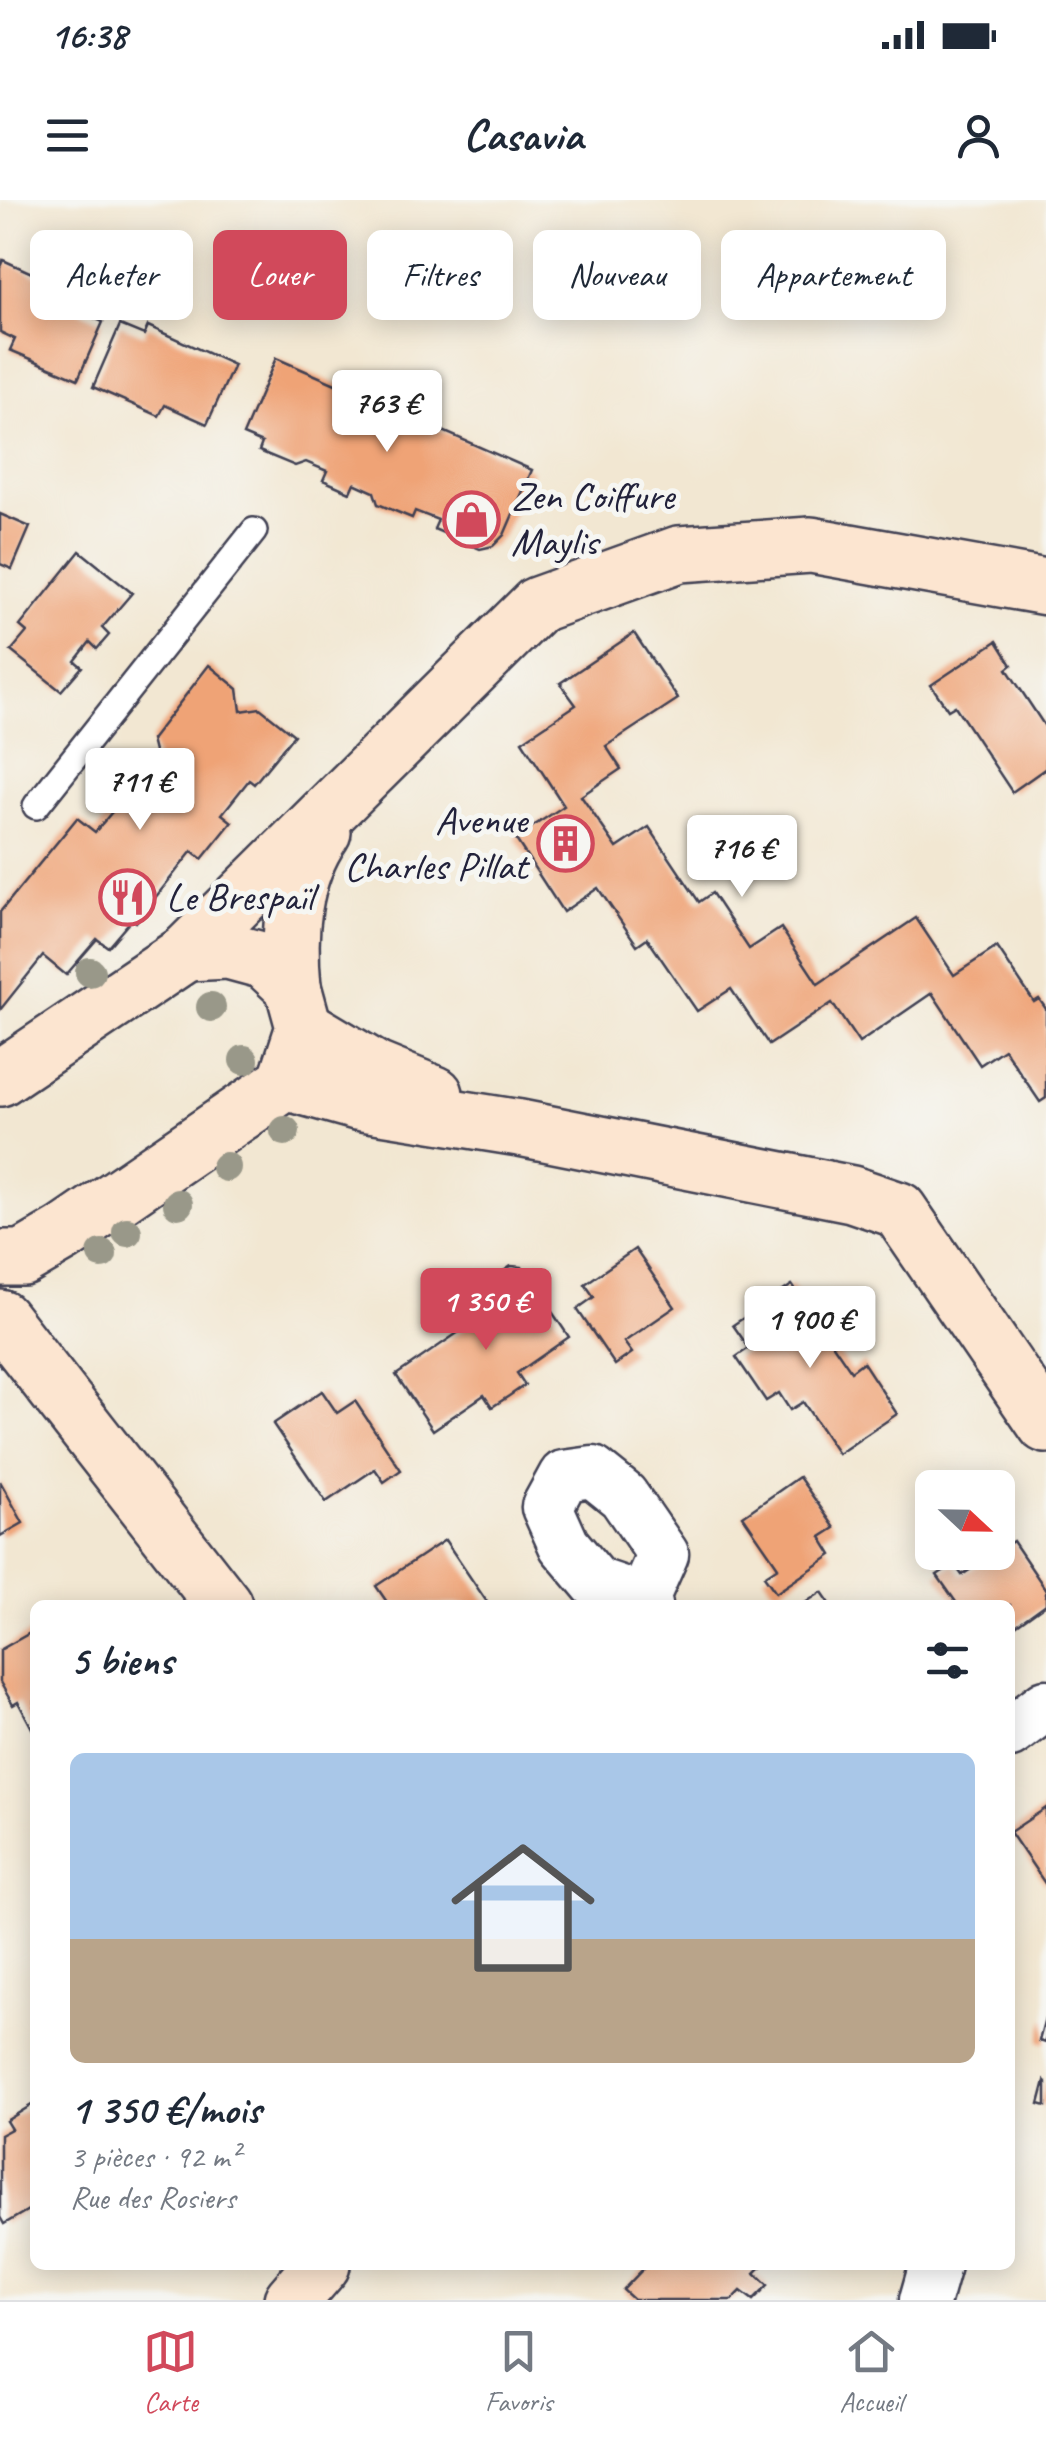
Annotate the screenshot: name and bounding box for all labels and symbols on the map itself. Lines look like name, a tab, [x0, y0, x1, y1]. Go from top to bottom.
pin: 763 €	[317, 370, 457, 455]
place label: Zen Coiffure Maylis	[511, 471, 677, 567]
shop icon: Zen Coiffure Maylis	[442, 489, 502, 549]
pin: 711 €	[70, 748, 210, 833]
place label: Avenue Charles Pillat	[344, 795, 531, 891]
building icon: Avenue Charles Pillat	[536, 813, 596, 873]
pin: 716 €	[672, 815, 812, 900]
restaurant icon: Le Brespaïl	[97, 867, 157, 927]
place label: Le Brespaïl	[166, 872, 320, 922]
pin: 1 350 €	[394, 1268, 578, 1353]
pin: 1 900 €	[718, 1286, 902, 1371]
north arrow	[915, 1470, 1015, 1570]

